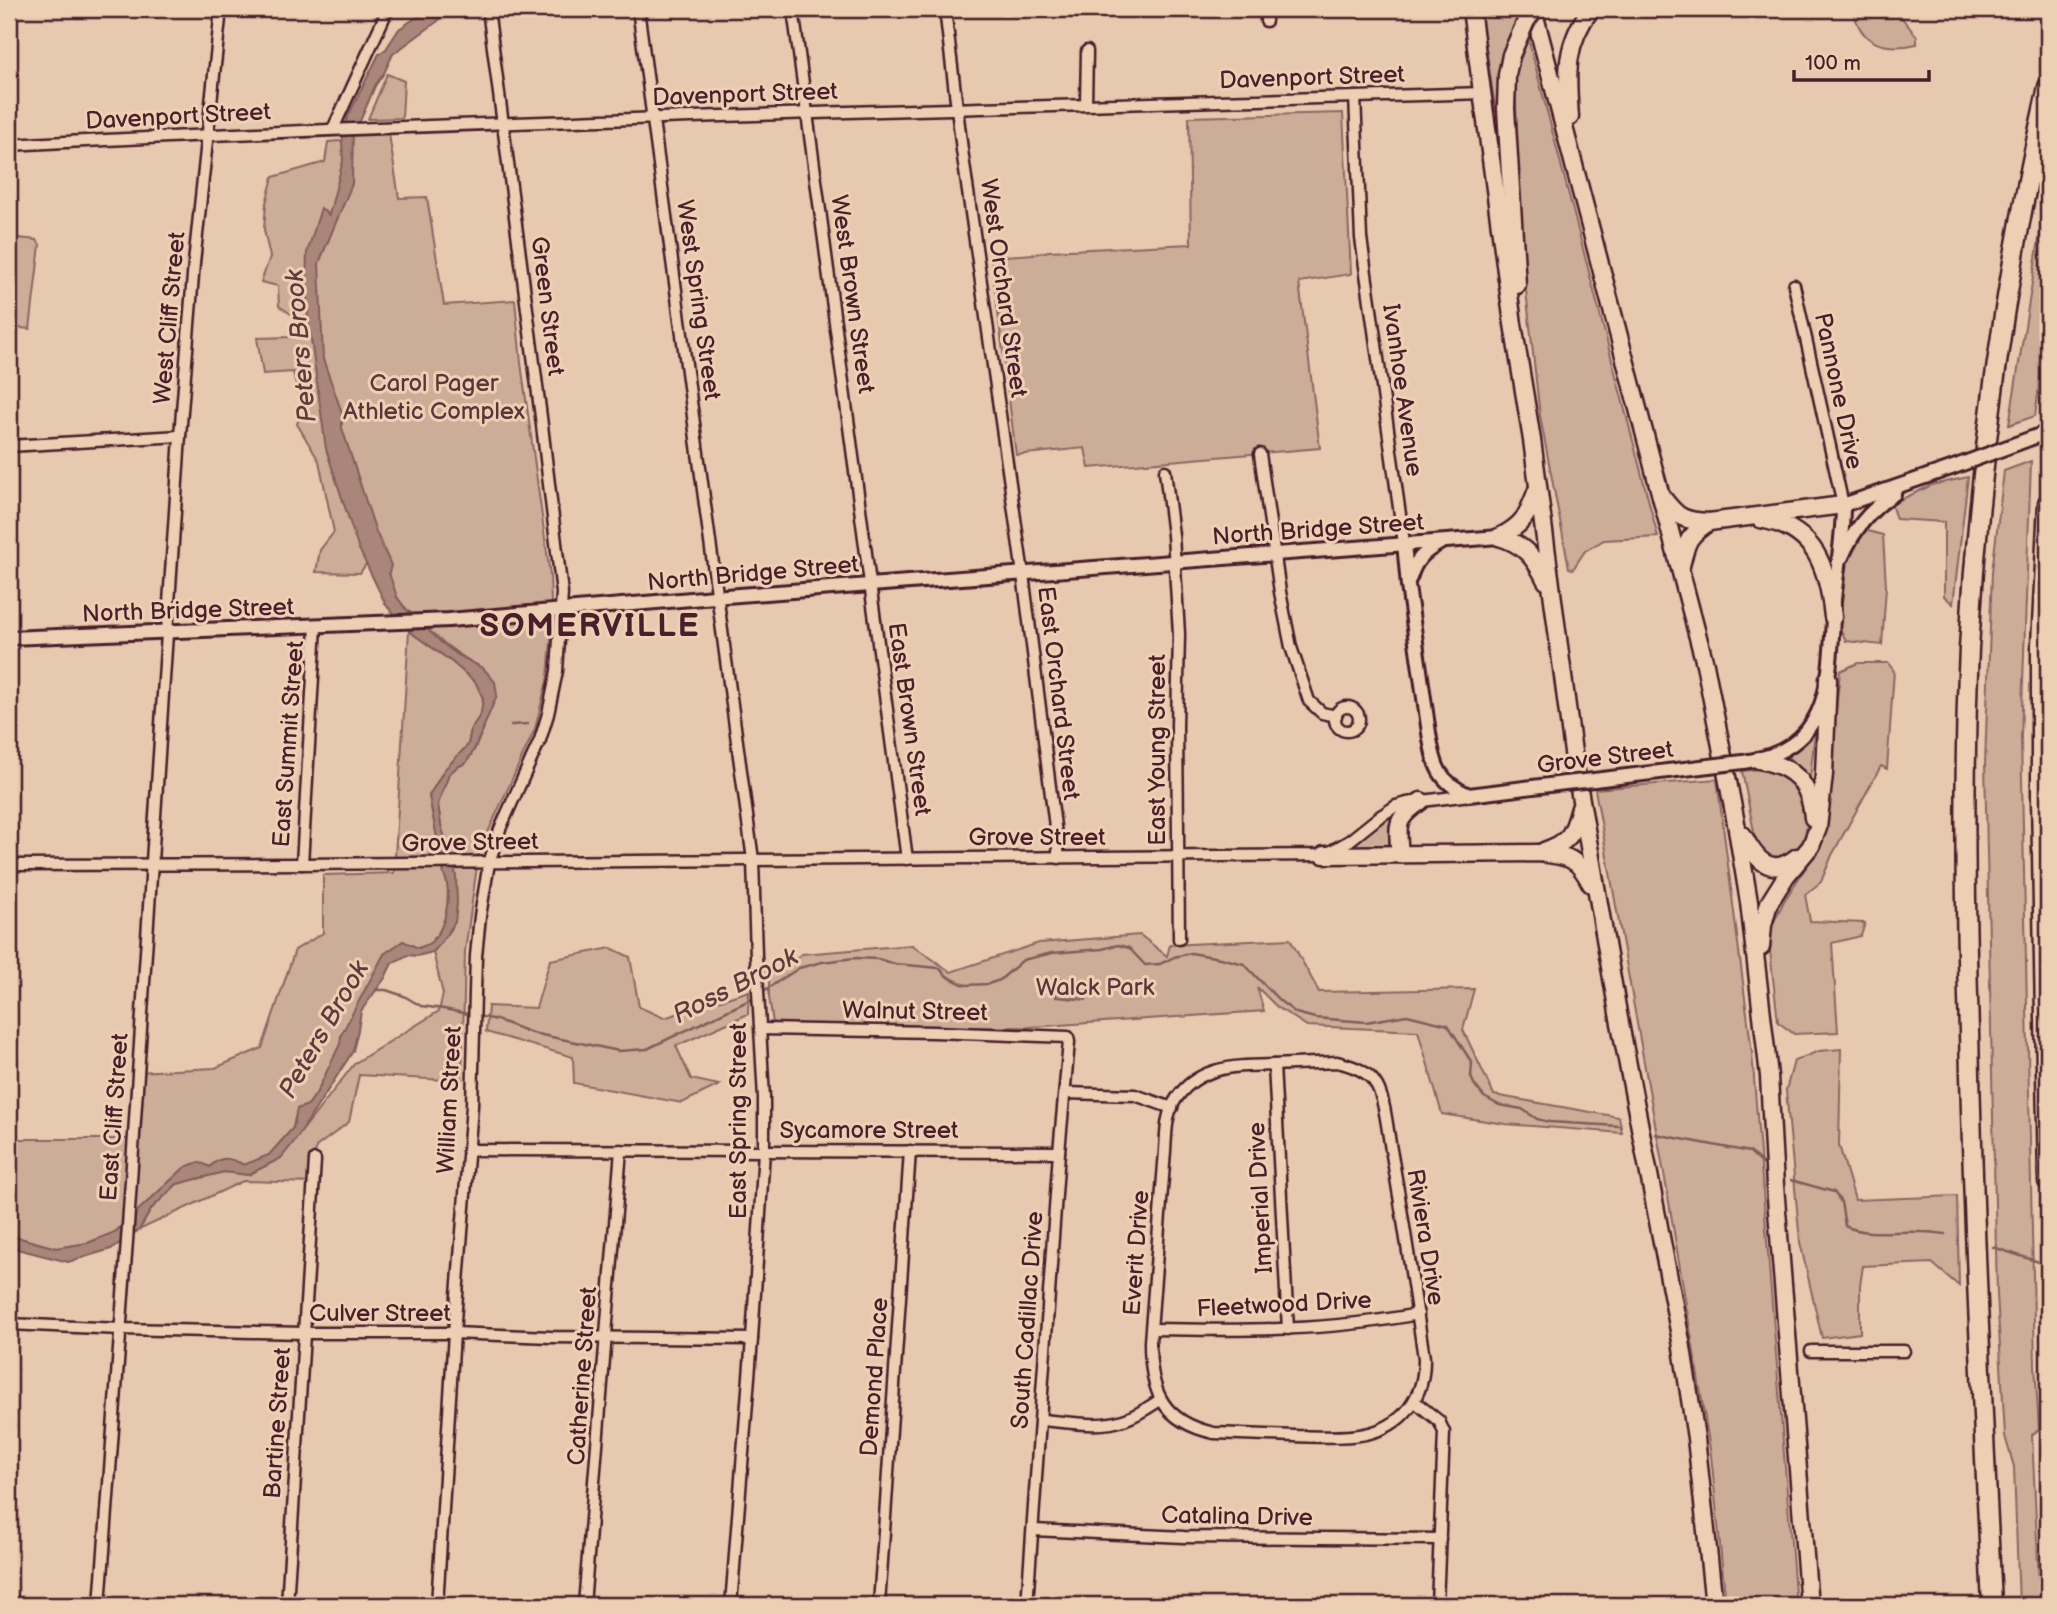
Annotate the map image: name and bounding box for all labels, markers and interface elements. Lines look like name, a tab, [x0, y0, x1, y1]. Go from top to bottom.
scale bar	[1794, 38, 1929, 82]
text: 100 m	[1805, 51, 1861, 76]
street label: Davenport Street	[1219, 60, 1406, 95]
street label: Davenport Street	[652, 77, 839, 112]
street label: Davenport Street	[85, 97, 272, 136]
street label: West Orchard Street	[974, 177, 1033, 400]
street label: West Brown Street	[824, 193, 881, 396]
street label: West Spring Street	[670, 198, 727, 403]
street label: West Cliff Street	[147, 230, 192, 406]
street label: Green Street	[525, 235, 571, 378]
water label: Peters Brook	[279, 267, 324, 424]
street label: Ivanhoe Avenue	[1376, 302, 1429, 478]
street label: Pannone Drive	[1808, 310, 1869, 472]
park label: Carol Pager Athletic Complex	[343, 369, 525, 426]
street label: North Bridge Street	[1211, 508, 1426, 551]
street label: North Bridge Street	[646, 550, 861, 597]
street label: East Orchard Street	[1031, 585, 1086, 802]
street label: North Bridge Street	[81, 592, 295, 629]
district label: SOMERVILLE	[480, 607, 701, 646]
street label: East Brown Street	[882, 621, 938, 818]
street label: East Summit Street	[267, 639, 310, 848]
street label: East Young Street	[1143, 654, 1172, 846]
street label: Grove Street	[1535, 735, 1675, 780]
street label: Grove Street	[968, 823, 1106, 852]
street label: Grove Street	[401, 827, 539, 858]
water label: Ross Brook	[668, 941, 805, 1031]
water label: Peters Brook	[273, 955, 377, 1104]
park label: Walck Park	[1036, 973, 1154, 1002]
street label: Walnut Street	[842, 996, 989, 1027]
street label: East Spring Street	[724, 1022, 753, 1219]
street label: William Street	[431, 1025, 468, 1175]
street label: East Cliff Street	[94, 1032, 135, 1202]
street label: Sycamore Street	[780, 1116, 959, 1145]
street label: Imperial Drive	[1242, 1122, 1279, 1274]
street label: Riviera Drive	[1400, 1167, 1451, 1307]
street label: Everit Drive	[1118, 1189, 1155, 1317]
street label: South Cadillac Drive	[1005, 1210, 1050, 1430]
street label: Catherine Street	[562, 1285, 603, 1467]
street label: Fleetwood Drive	[1196, 1285, 1372, 1324]
street label: Demond Place	[854, 1296, 895, 1458]
street label: Culver Street	[309, 1299, 452, 1328]
street label: Bartine Street	[258, 1346, 297, 1500]
street label: Catalina Drive	[1161, 1501, 1313, 1532]

